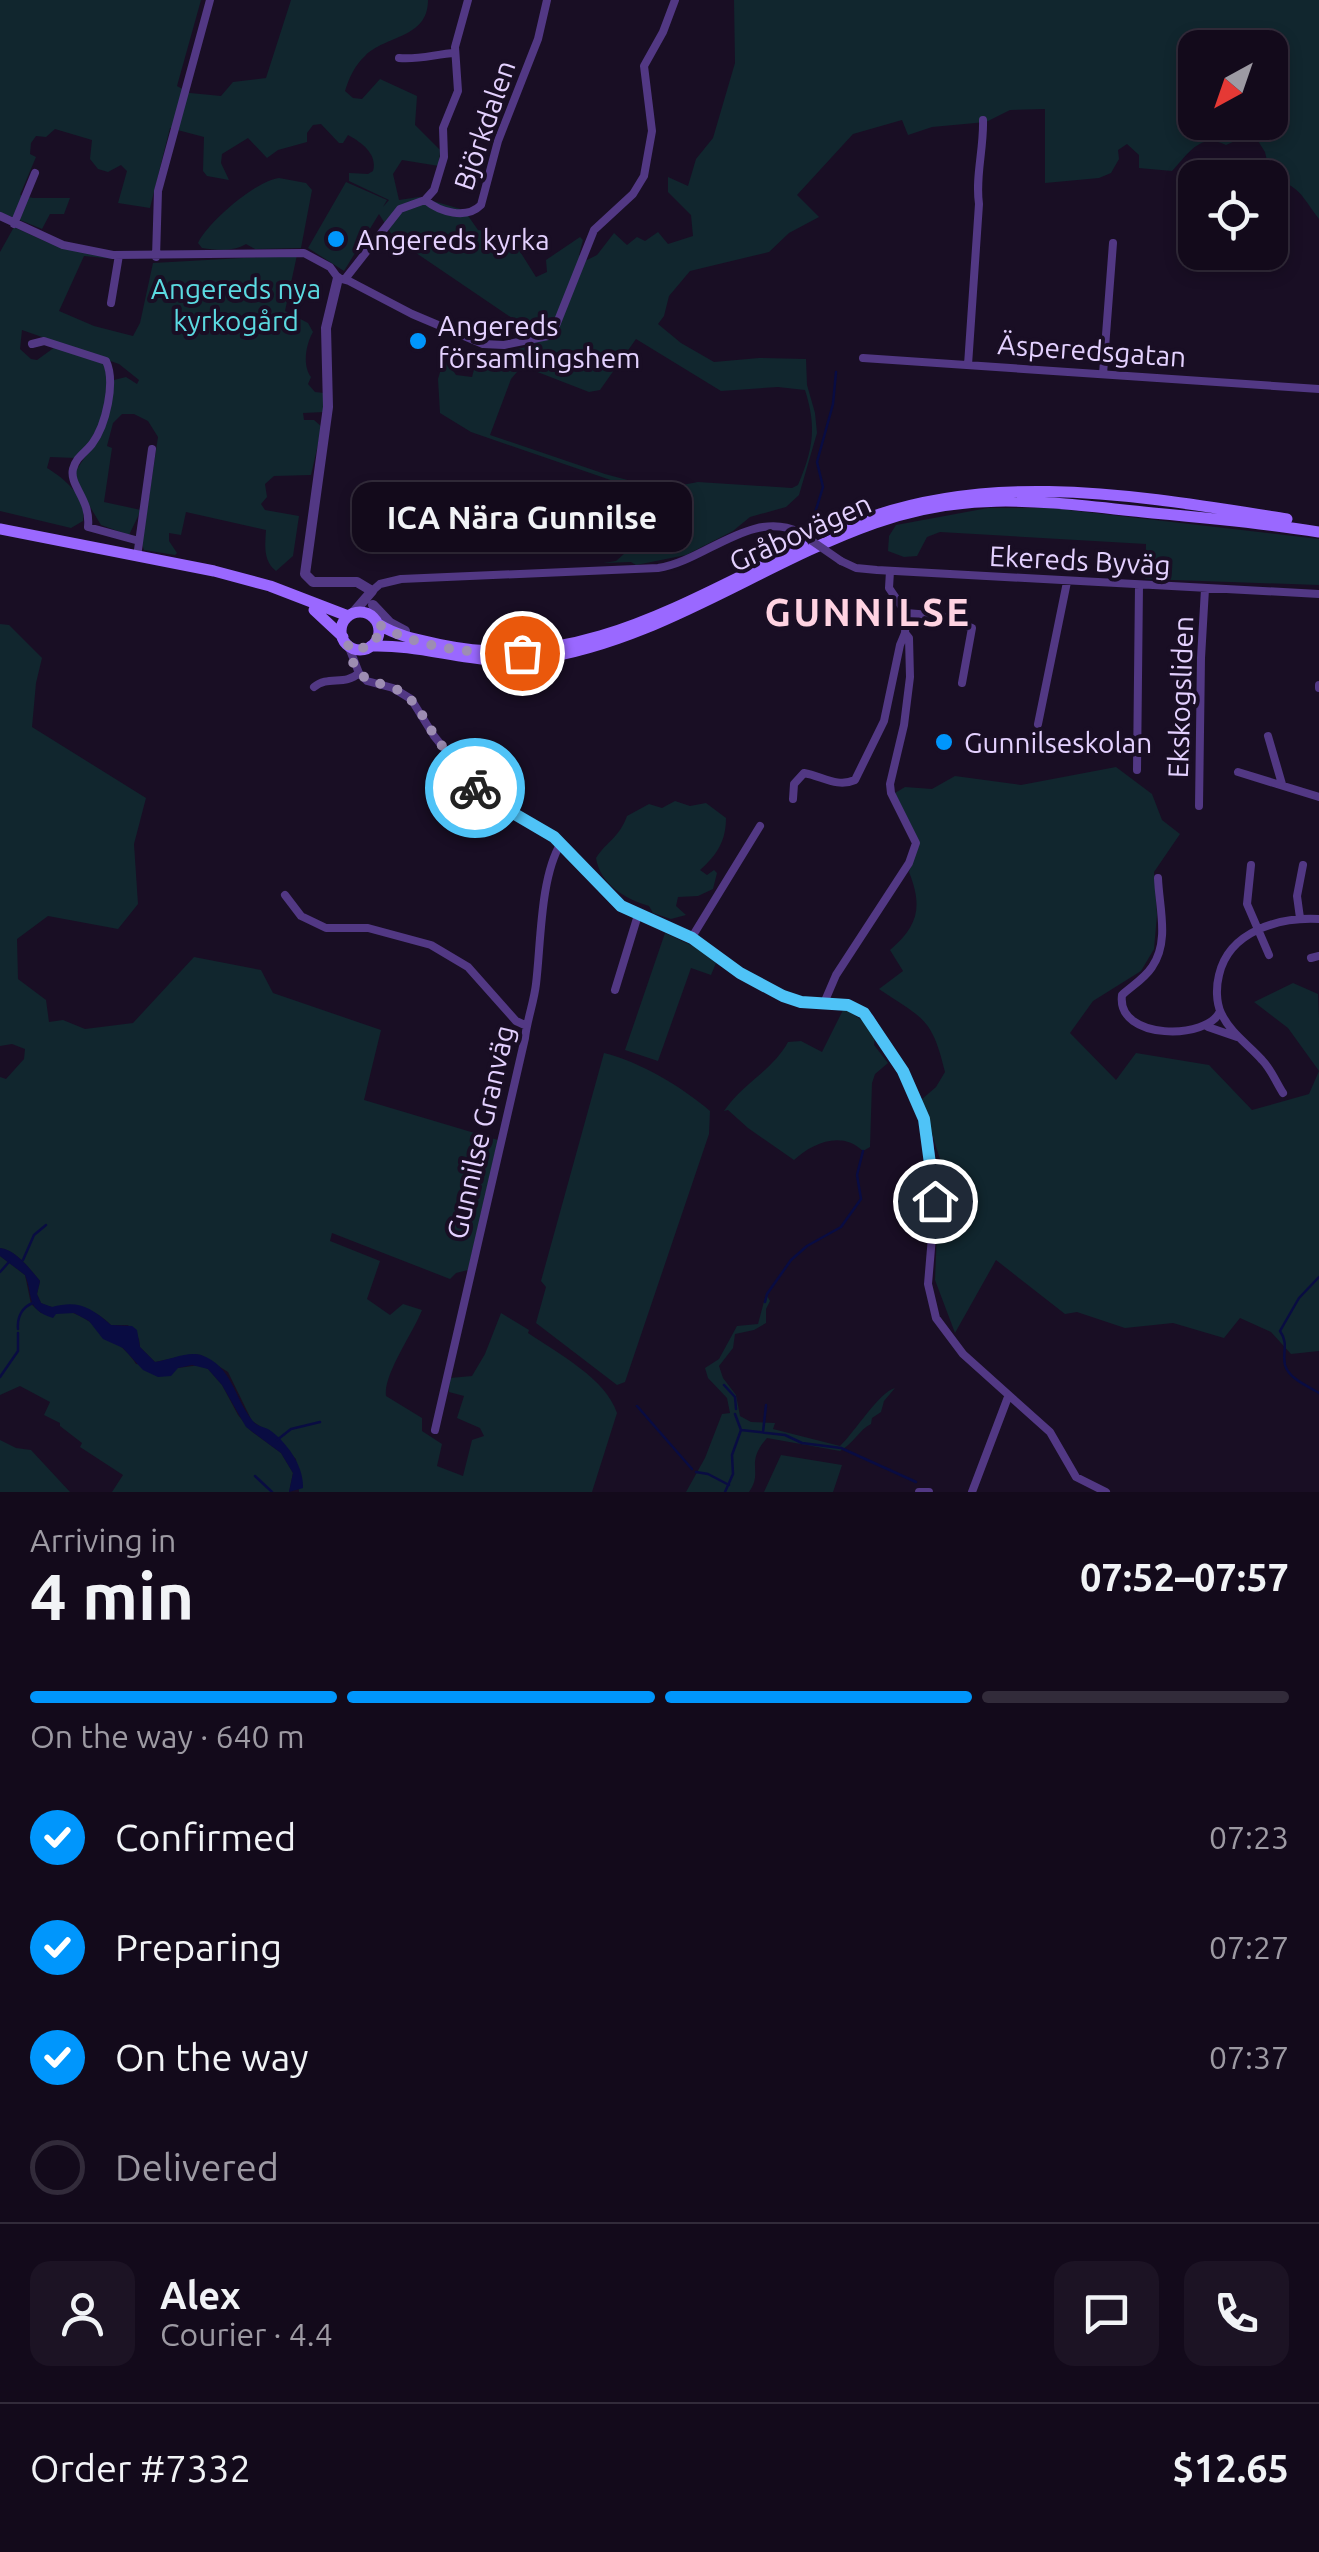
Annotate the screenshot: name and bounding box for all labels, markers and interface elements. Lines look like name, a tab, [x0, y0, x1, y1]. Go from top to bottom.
north arrow	[1178, 30, 1288, 140]
map controls	[1178, 30, 1288, 270]
street label: Björkdalen	[447, 56, 521, 194]
button: locate	[1178, 160, 1288, 270]
place label: Angereds kyrka	[356, 224, 550, 255]
marker: Angereds kyrka	[325, 228, 347, 250]
park label: Angereds nya kyrkogård	[151, 273, 321, 336]
place label: Angereds församlingshem	[438, 310, 640, 373]
street label: Äsperedsgatan	[997, 328, 1187, 372]
marker: Angereds församlingshem	[407, 330, 429, 352]
callout: ICA Nära Gunnilse	[352, 483, 692, 553]
street label: Gråbovägen	[724, 487, 876, 577]
text: ICA Nära Gunnilse	[387, 499, 657, 535]
street label: Ekereds Byväg	[988, 540, 1172, 580]
district label: GUNNILSE	[765, 591, 971, 633]
pin	[480, 611, 565, 696]
street label: Ekskogsliden	[1162, 615, 1198, 779]
icon: bag	[495, 626, 550, 681]
place label: Gunnilseskolan	[964, 727, 1152, 758]
marker: Gunnilseskolan	[933, 731, 955, 753]
courier	[425, 738, 525, 838]
icon: bike	[448, 761, 503, 816]
street label: Gunnilse Granväg	[440, 1022, 520, 1242]
pin	[893, 1159, 978, 1244]
icon: home	[908, 1174, 963, 1229]
text: Arriving in	[30, 1522, 176, 1558]
text: 07:52–07:57	[1080, 1556, 1289, 1598]
text: 4 min	[30, 1559, 194, 1632]
text: On the way · 640 m	[30, 1718, 305, 1754]
icon: check	[30, 1810, 85, 1865]
text: Confirmed	[115, 1816, 296, 1858]
text: 07:23	[1209, 1819, 1289, 1855]
icon: check	[30, 1920, 85, 1975]
text: Preparing	[115, 1926, 282, 1968]
text: 07:27	[1209, 1929, 1289, 1965]
icon: check	[30, 2030, 85, 2085]
text: On the way	[115, 2036, 308, 2078]
text: 07:37	[1209, 2039, 1289, 2075]
text: Delivered	[115, 2146, 279, 2188]
button: person	[30, 2261, 135, 2366]
button: chat	[1054, 2261, 1159, 2366]
button: phone	[1184, 2261, 1289, 2366]
text: Alex	[160, 2274, 241, 2316]
text: Courier · 4.4	[160, 2316, 333, 2352]
text: Order #7332	[30, 2447, 251, 2489]
text: $12.65	[1172, 2447, 1289, 2489]

